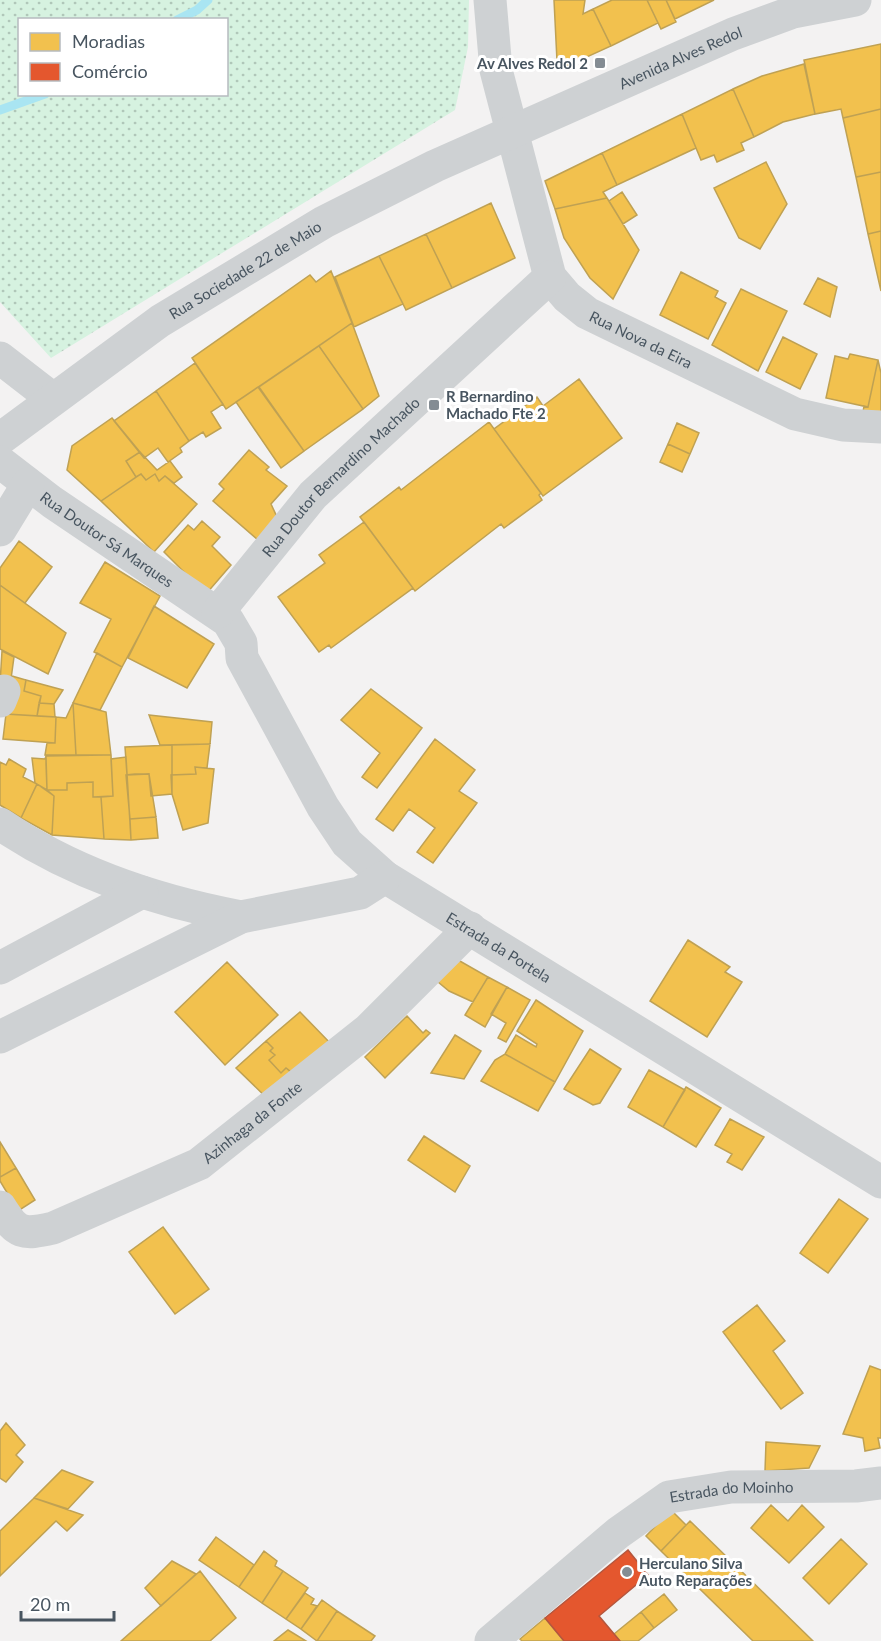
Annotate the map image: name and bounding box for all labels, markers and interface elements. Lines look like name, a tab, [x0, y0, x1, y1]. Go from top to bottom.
legend	[18, 18, 228, 96]
street label: Avenida Alves Redol	[616, 22, 744, 92]
text: Moradias	[72, 30, 145, 52]
place label: Av Alves Redol 2	[476, 54, 588, 72]
marker: Av Alves Redol 2	[593, 56, 607, 70]
text: Comércio	[72, 60, 148, 82]
street label: Rua Sociedade 22 de Maio	[165, 217, 324, 323]
street label: Rua Nova da Eira	[587, 307, 695, 372]
place label: R Bernardino Machado Fte 2	[446, 387, 546, 422]
street label: Rua Doutor Bernardino Machado	[258, 393, 423, 560]
marker: R Bernardino Machado Fte 2	[427, 398, 441, 412]
street label: Rua Doutor Sá Marques	[37, 488, 177, 591]
street label: Estrada da Portela	[443, 908, 554, 986]
street label: Azinhaga da Fonte	[199, 1077, 305, 1167]
street label: Estrada do Moinho	[668, 1478, 794, 1506]
place label: Herculano Silva Auto Reparações	[638, 1554, 753, 1589]
marker: Herculano Silva Auto Reparações	[620, 1565, 634, 1579]
scale bar	[21, 1584, 114, 1622]
text: 20 m	[30, 1593, 70, 1615]

